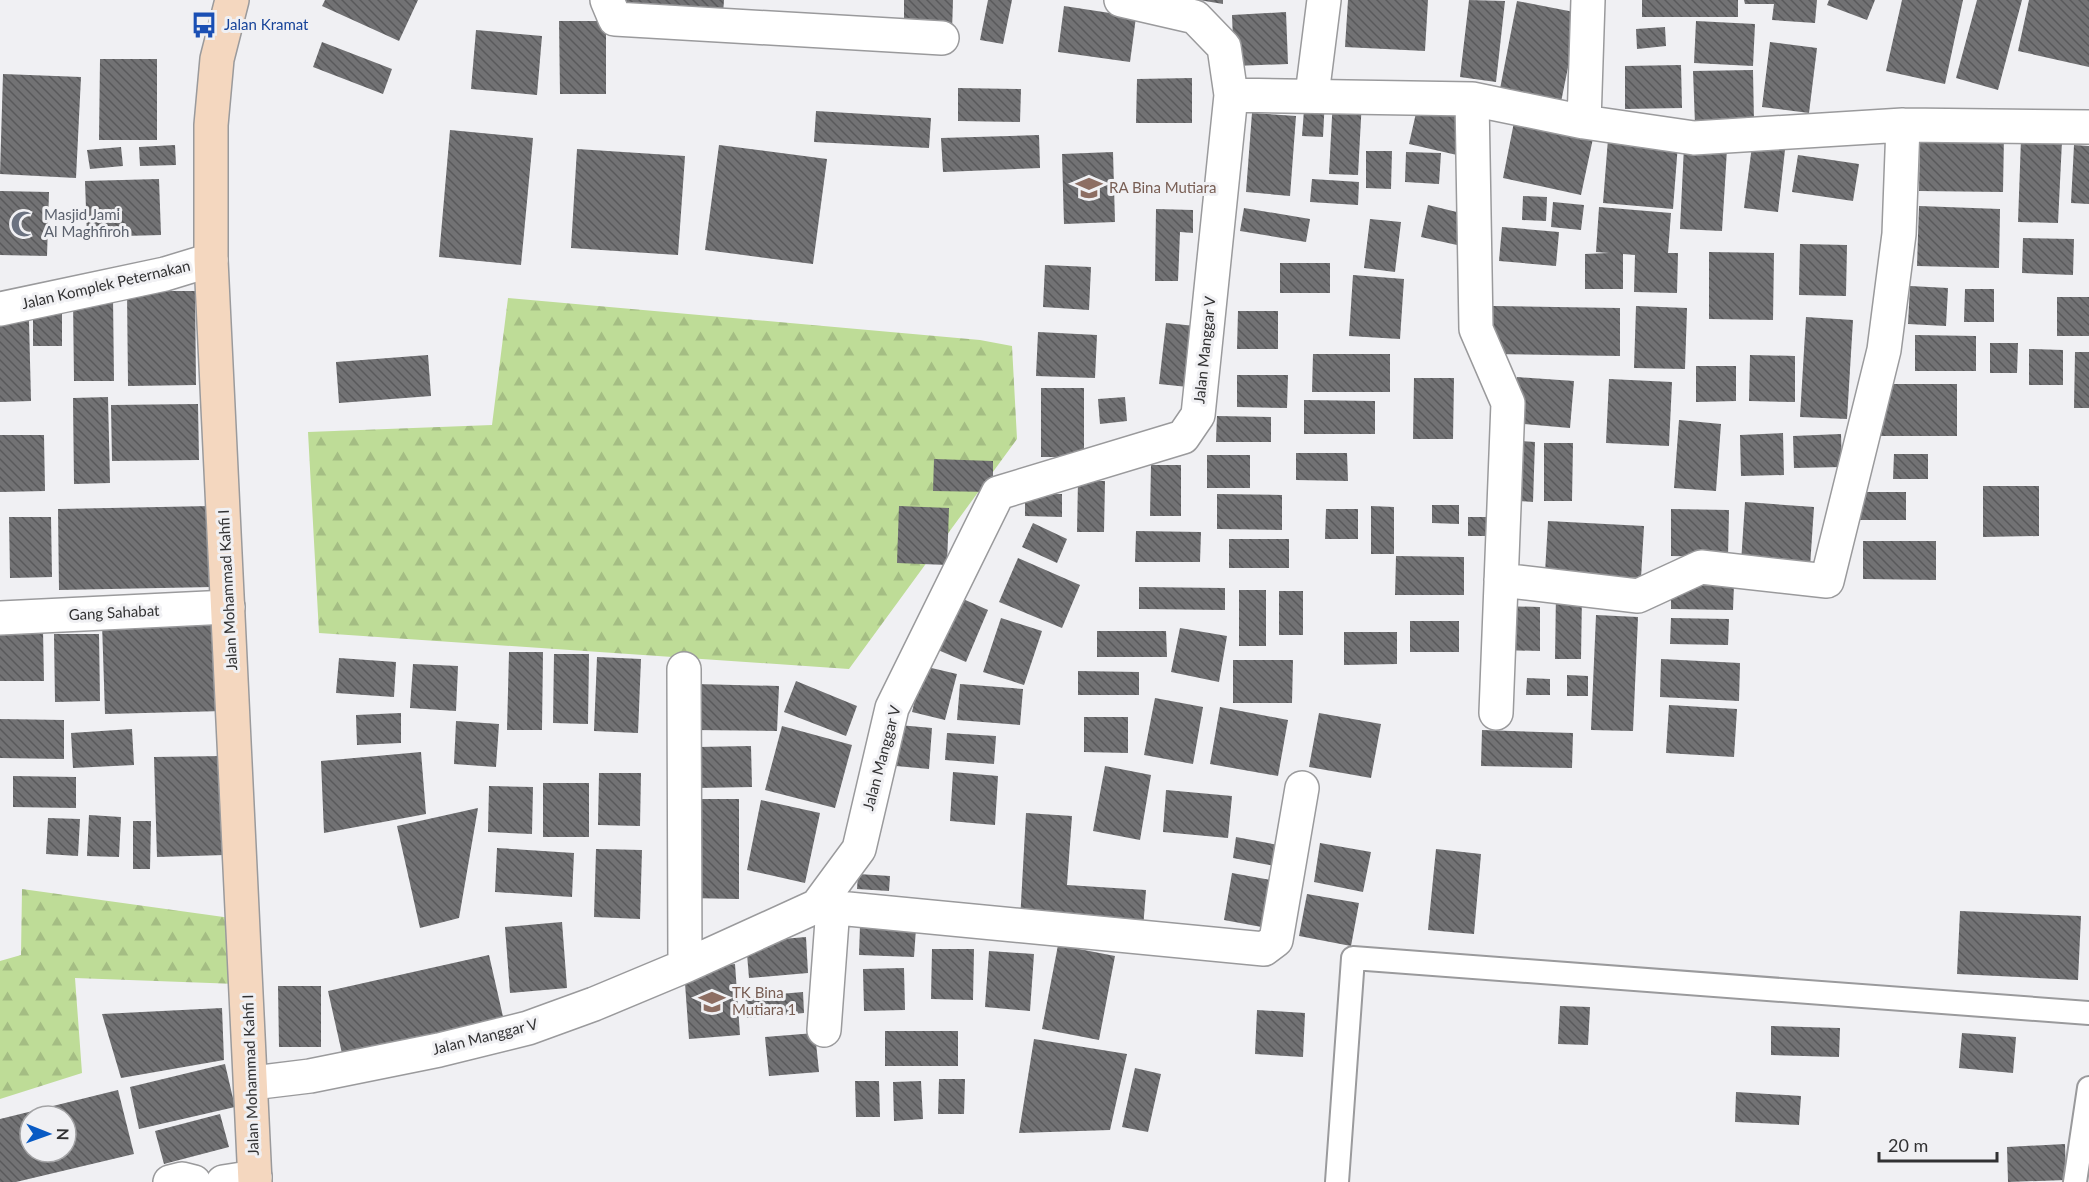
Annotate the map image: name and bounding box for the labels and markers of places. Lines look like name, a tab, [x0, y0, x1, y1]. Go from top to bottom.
bus stop icon: Jalan Kramat	[189, 10, 219, 40]
place label: Jalan Kramat	[224, 15, 309, 33]
school or university icon: RA Bina Mutiara	[1074, 173, 1104, 203]
place label: RA Bina Mutiara	[1109, 178, 1216, 196]
place label: Masjid Jami Al Maghfiroh	[44, 205, 129, 240]
mosque icon: Masjid Jami Al Maghfiroh	[9, 209, 39, 239]
place label: TK Bina Mutiara 1	[732, 983, 796, 1018]
school or university icon: TK Bina Mutiara 1	[697, 987, 727, 1017]

